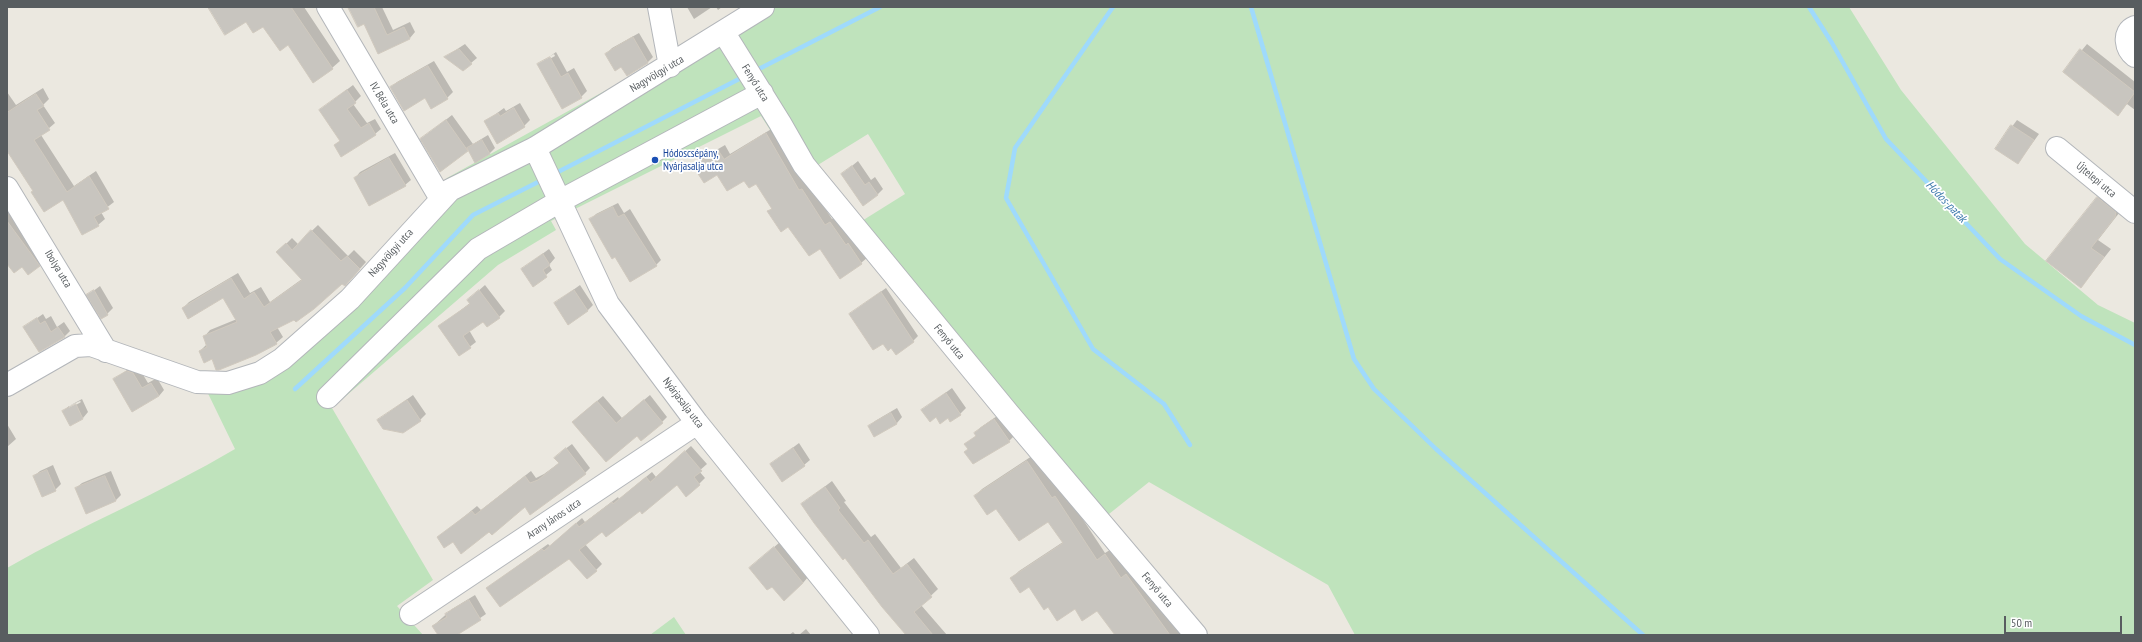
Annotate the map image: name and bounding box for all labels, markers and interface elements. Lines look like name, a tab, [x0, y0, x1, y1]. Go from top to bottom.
street label: Nagyvölgyi utca	[628, 53, 686, 95]
street label: Fenyő utca	[738, 62, 772, 104]
street label: IV. Béla utca	[366, 80, 402, 126]
place label: Hódoscsépány, Nyárjasalja utca	[663, 147, 723, 173]
marker: Hódoscsépány, Nyárjasalja utca	[650, 155, 660, 165]
street label: Újtelepi utca	[2073, 159, 2119, 201]
water label: Hódos-patak	[1923, 178, 1969, 226]
street label: Nagyvölgyi utca	[366, 226, 416, 280]
street label: Ibolya utca	[42, 248, 74, 290]
street label: Fenyő utca	[931, 322, 967, 362]
street label: Nyárjasalja utca	[660, 375, 706, 431]
street label: Arany János utca	[524, 496, 584, 542]
street label: Fenyő utca	[1139, 570, 1175, 610]
scale bar	[2006, 608, 2124, 634]
text: 50 m	[2011, 615, 2032, 630]

